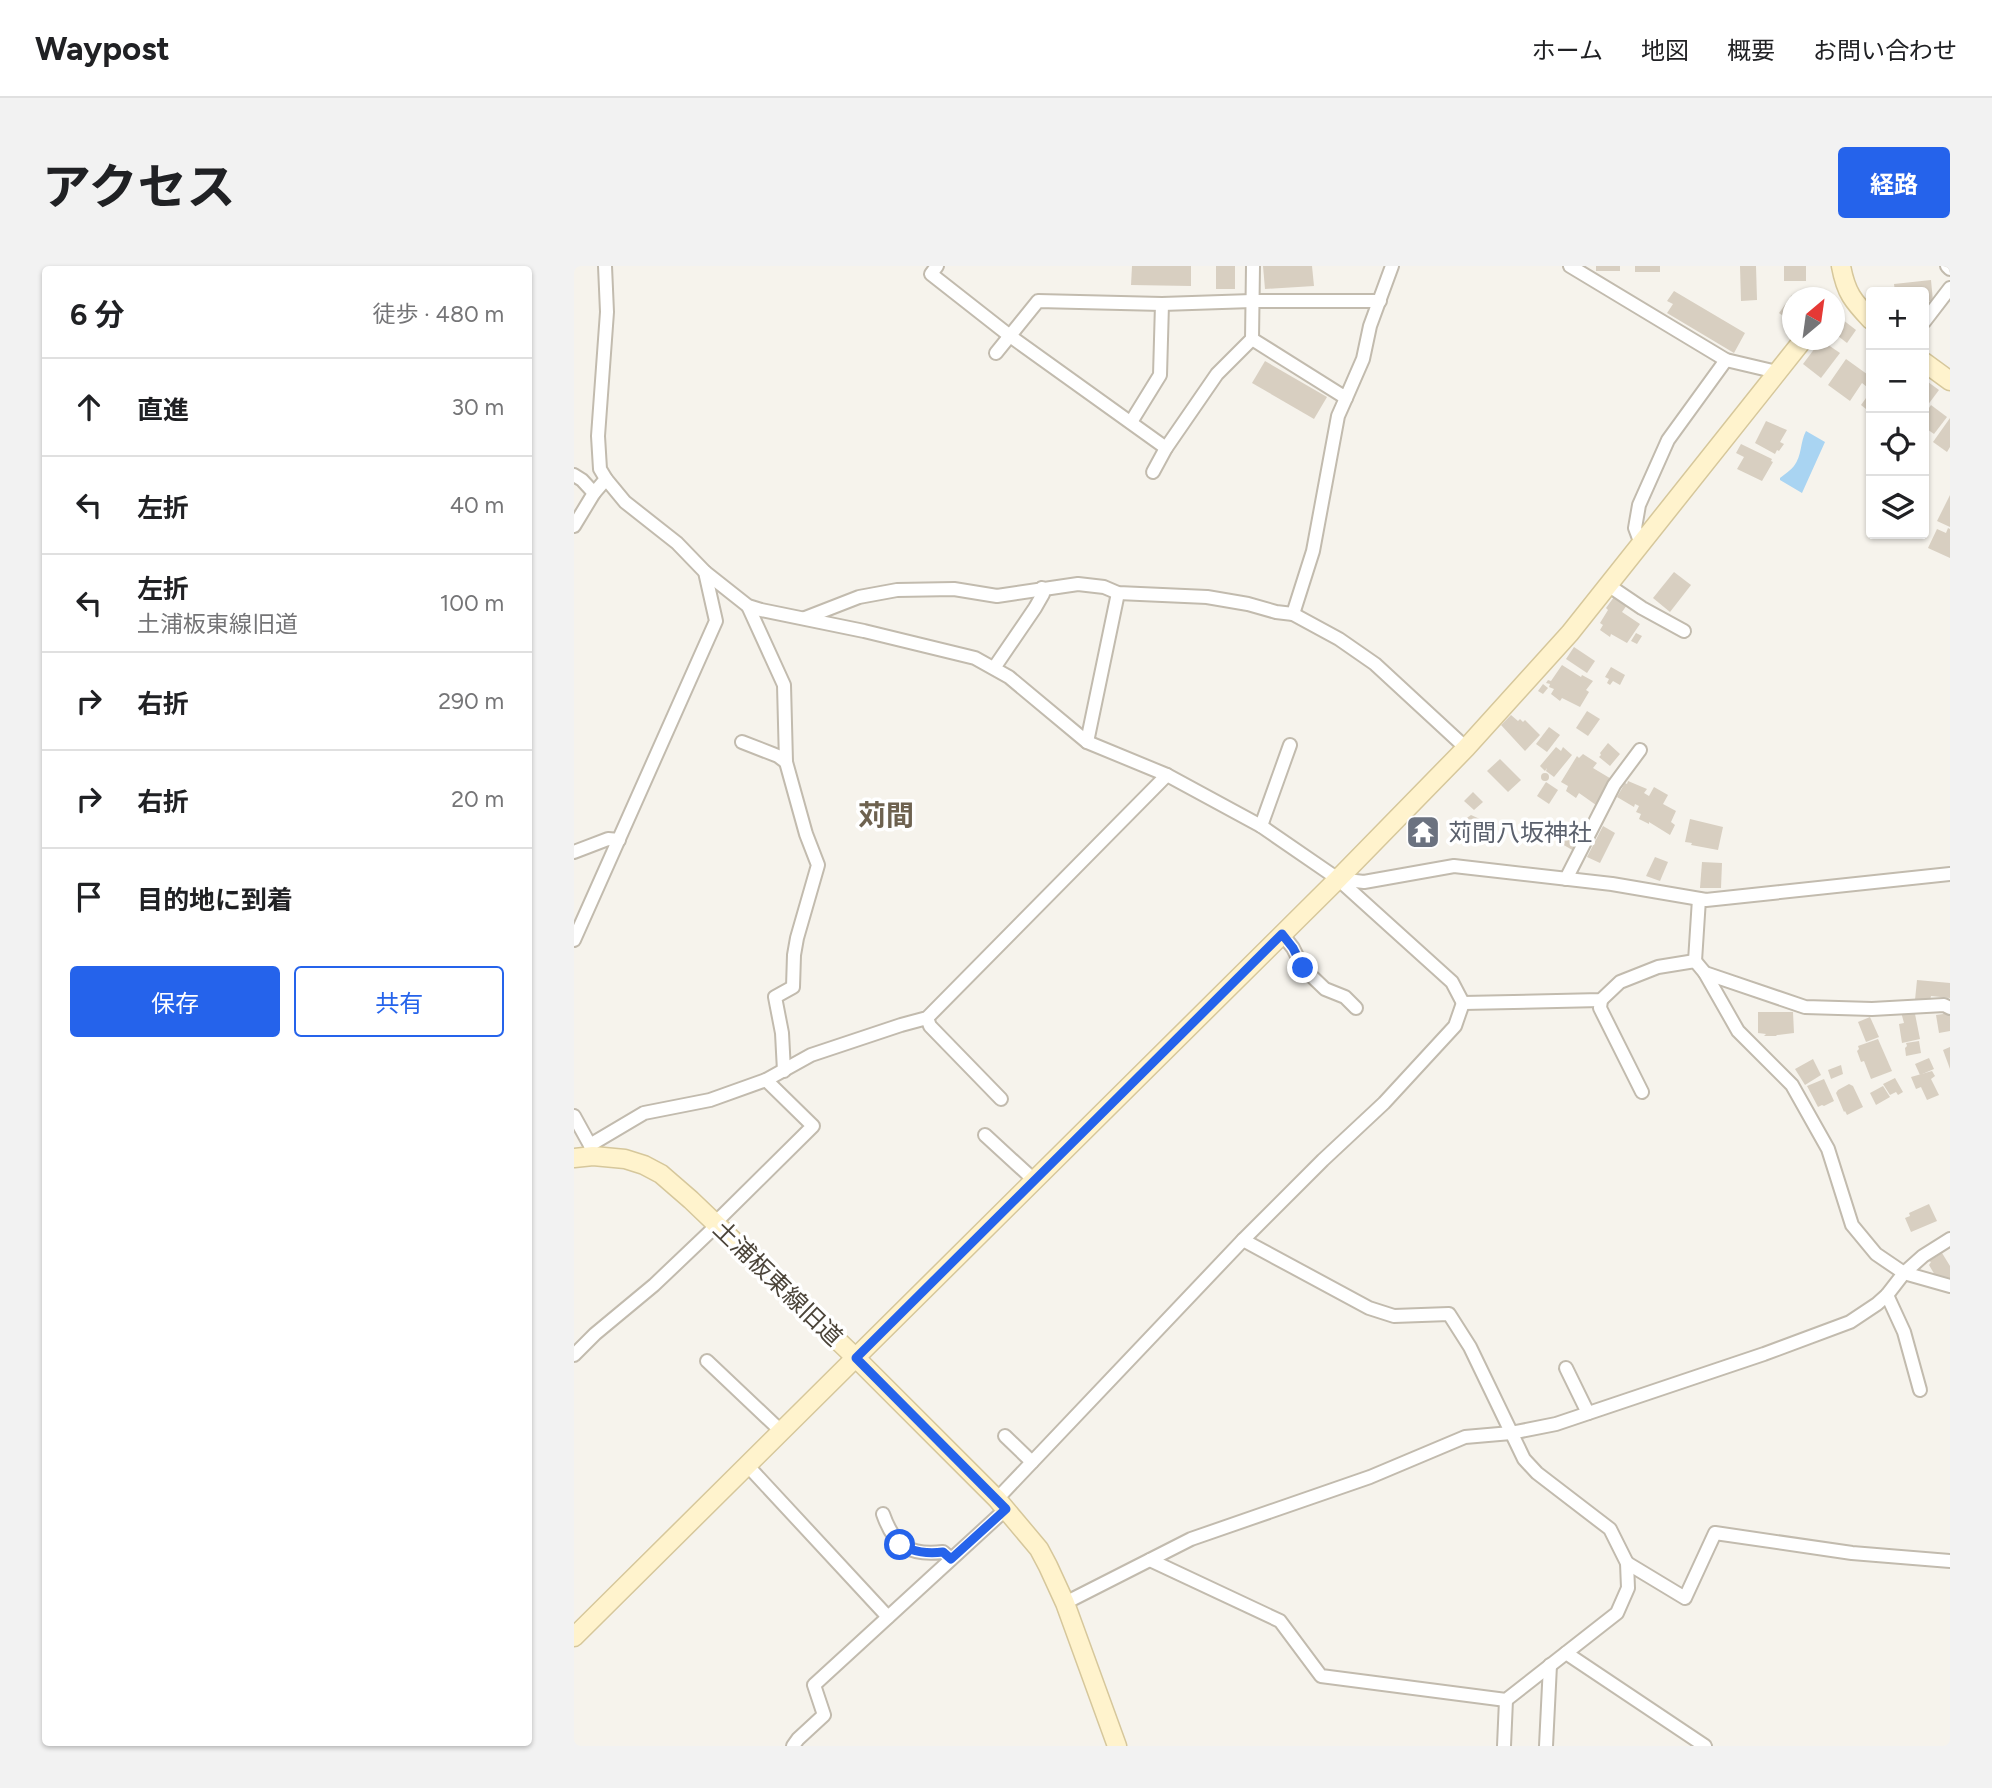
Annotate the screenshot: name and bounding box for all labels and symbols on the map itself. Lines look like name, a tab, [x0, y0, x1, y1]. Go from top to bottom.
north arrow	[1782, 287, 1845, 350]
district label: 苅間	[858, 798, 914, 832]
temple icon: 苅間八坂神社	[1404, 813, 1442, 851]
place label: 苅間八坂神社	[1448, 818, 1592, 847]
route end	[1287, 952, 1318, 983]
street label: 土浦板東線旧道	[708, 1214, 848, 1352]
route start	[884, 1529, 915, 1560]

